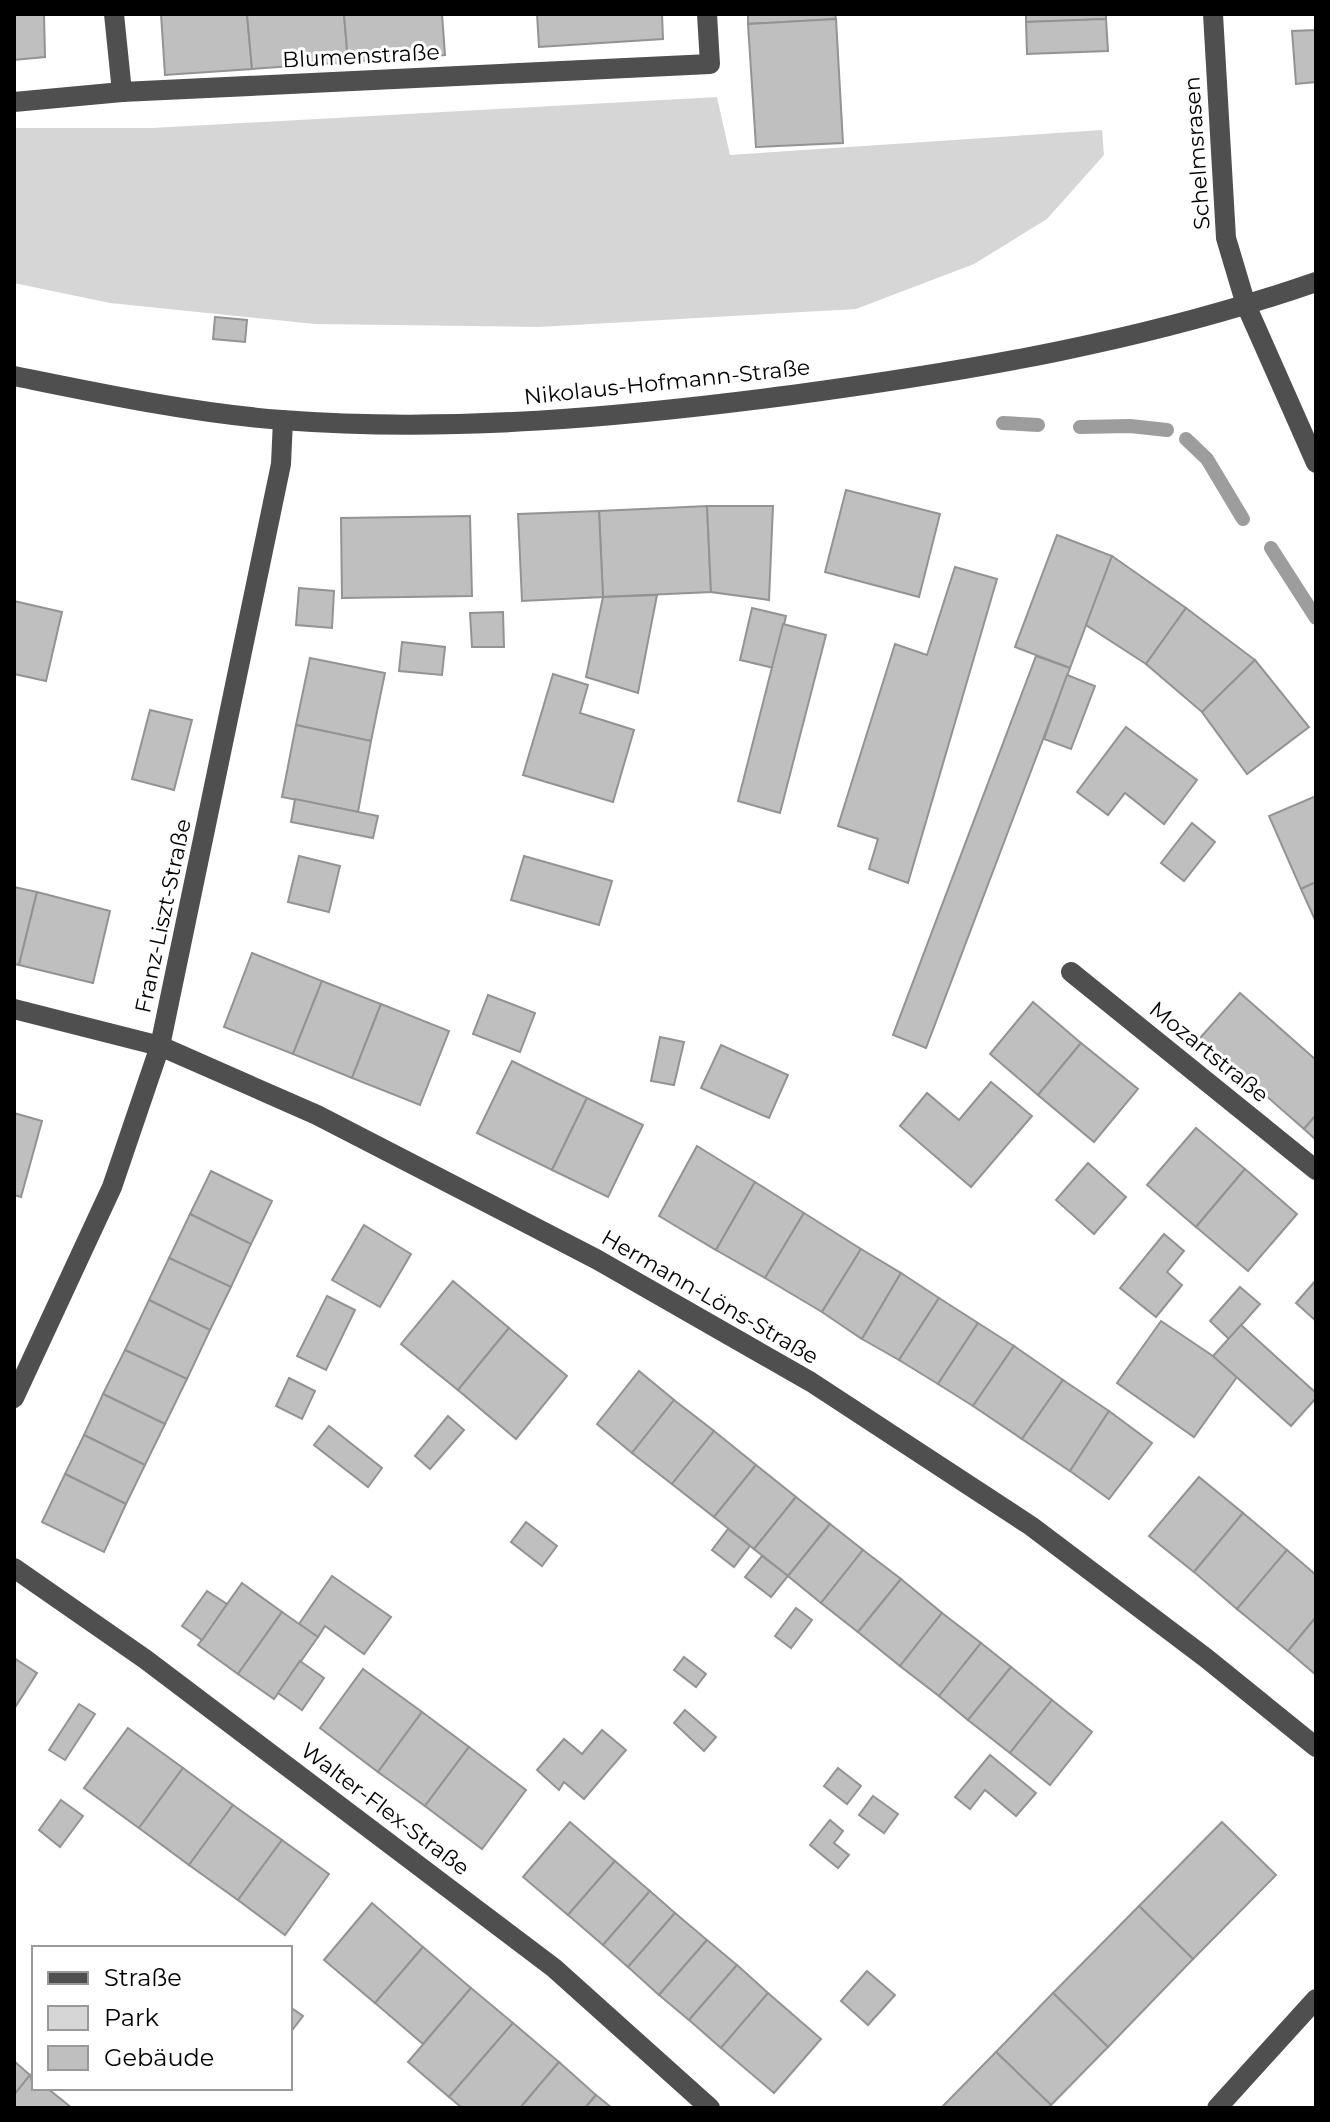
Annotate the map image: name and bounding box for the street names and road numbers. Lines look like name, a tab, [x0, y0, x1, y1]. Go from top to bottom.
street label: Blumenstraße	[282, 38, 440, 74]
street label: Schelmsrasen	[1178, 75, 1216, 231]
street label: Nikolaus-Hofmann-Straße	[523, 354, 811, 410]
street label: Franz-Liszt-Straße	[129, 816, 197, 1016]
street label: Mozartstraße	[1144, 996, 1274, 1108]
street label: Hermann-Löns-Straße	[597, 1224, 823, 1370]
street label: Walter-Flex-Straße	[295, 1737, 475, 1881]

